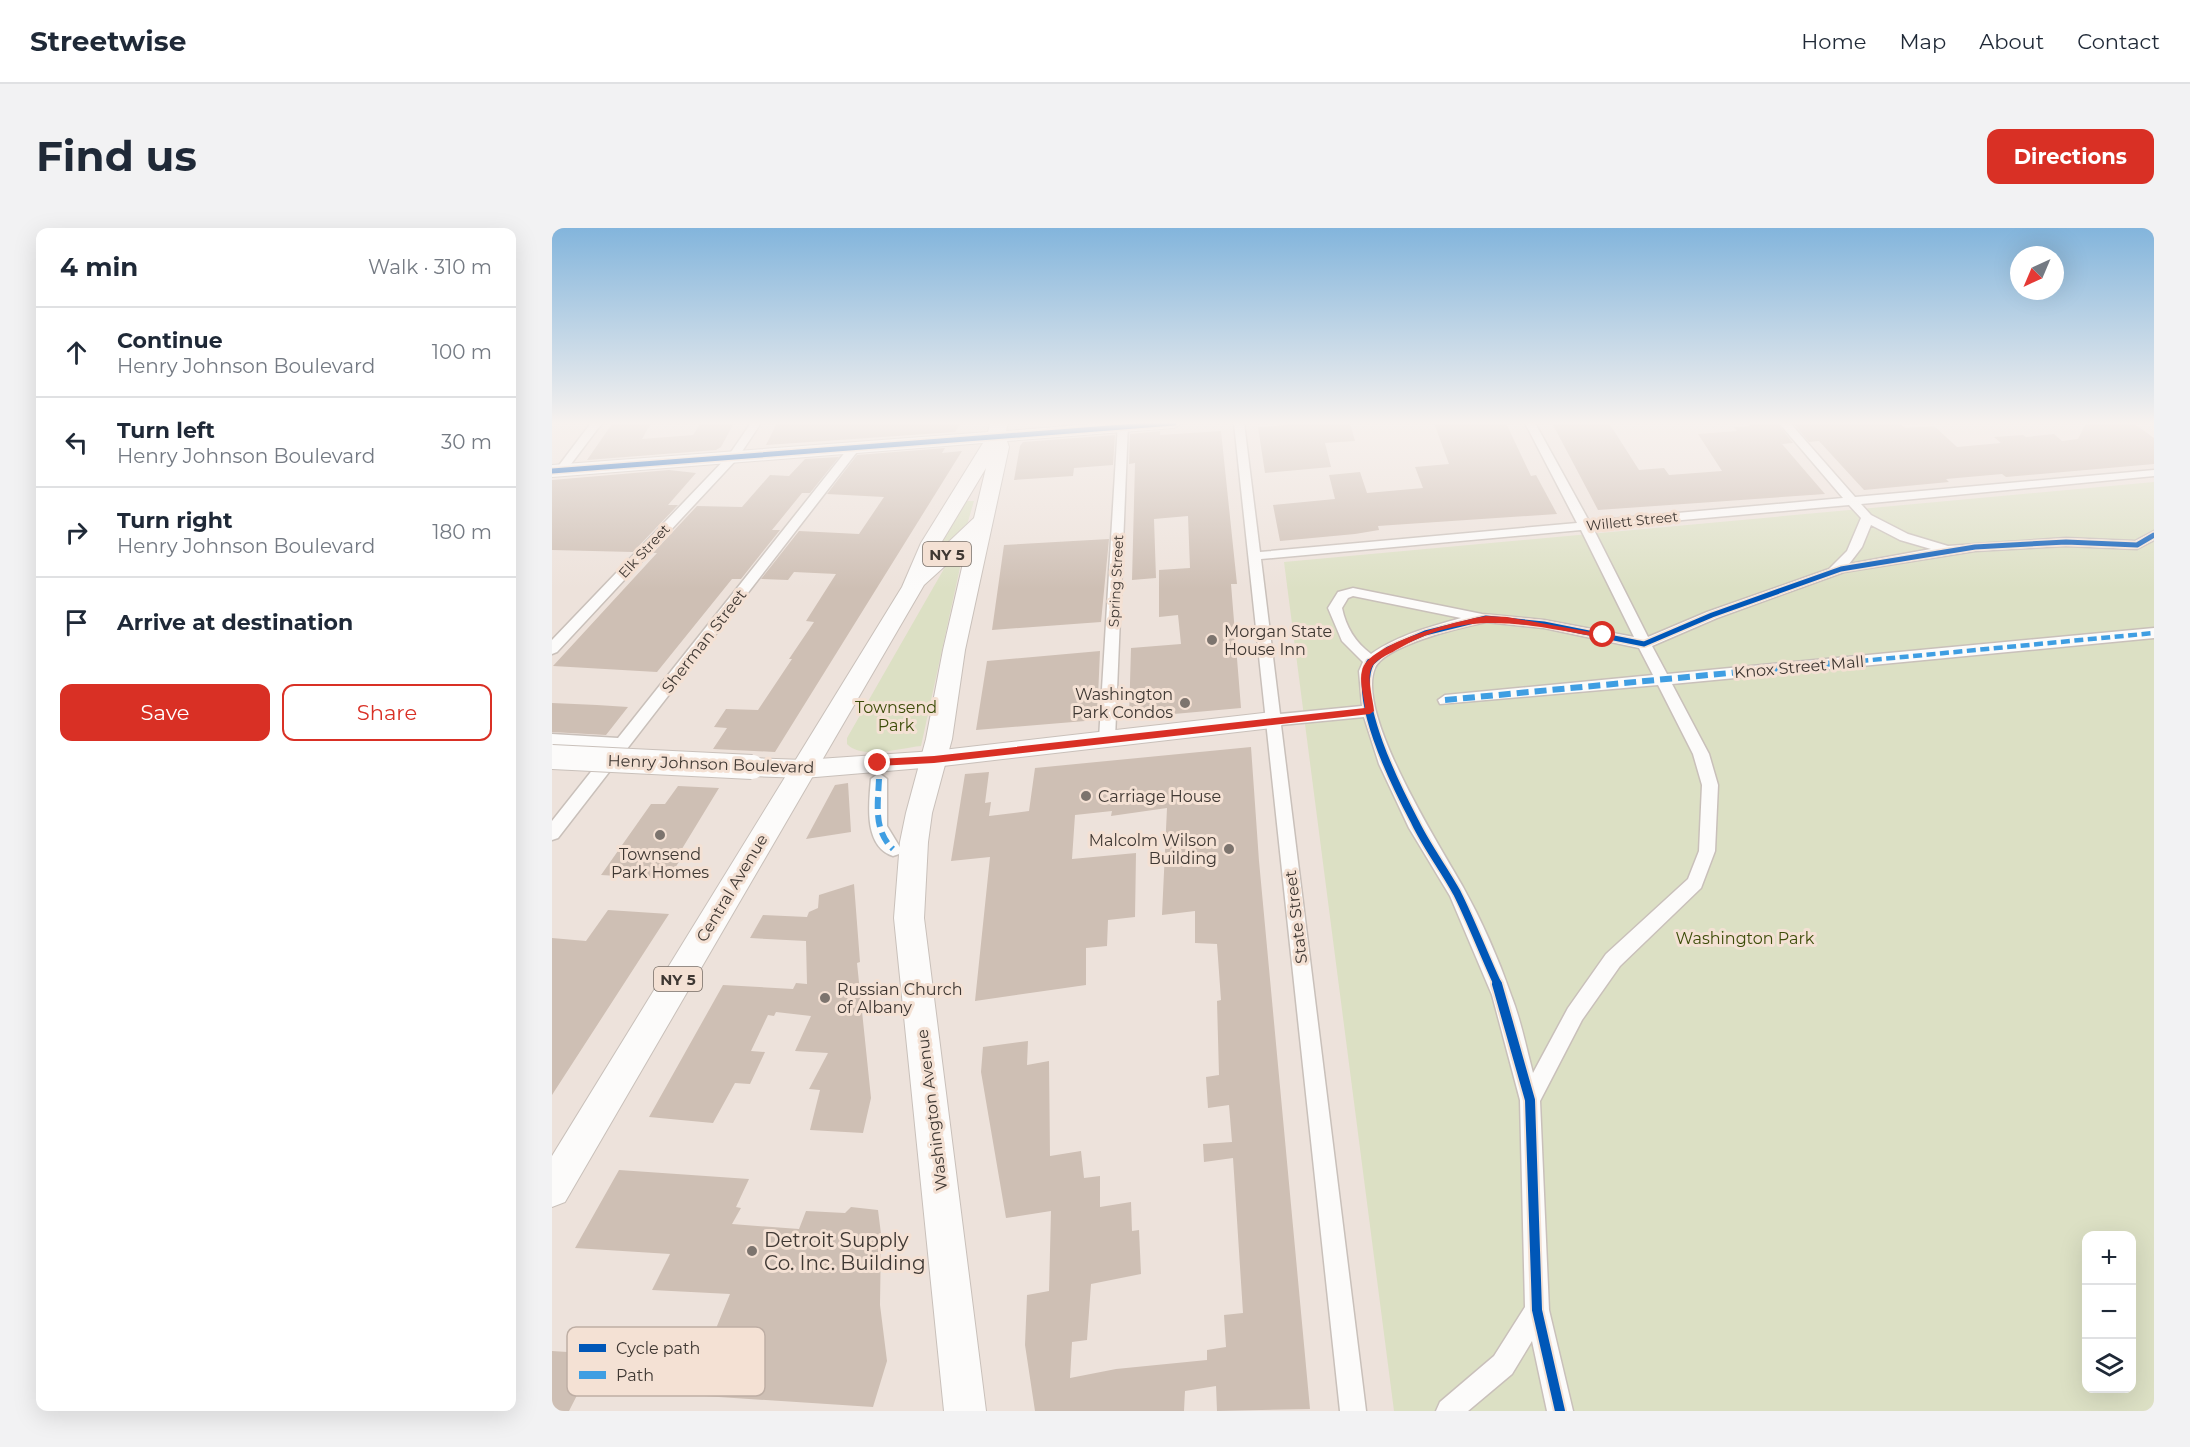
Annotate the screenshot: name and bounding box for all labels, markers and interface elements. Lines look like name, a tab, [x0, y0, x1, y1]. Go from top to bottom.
text: Streetwise	[30, 24, 186, 58]
text: Home	[1801, 29, 1866, 54]
text: Map	[1899, 29, 1946, 54]
text: About	[1979, 29, 2044, 54]
text: Contact	[2077, 29, 2160, 54]
button: Directions	[1987, 129, 2154, 184]
text: Find us	[36, 130, 197, 182]
north arrow	[2010, 246, 2064, 300]
text: 4 min	[60, 251, 138, 283]
text: Walk · 310 m	[368, 255, 492, 279]
text: Continue	[117, 327, 223, 354]
icon: ahead	[60, 336, 93, 369]
text: 100 m	[432, 340, 492, 364]
text: Henry Johnson Boulevard	[117, 354, 375, 378]
text: Turn left	[117, 417, 215, 444]
icon: left	[60, 426, 93, 459]
text: 30 m	[441, 430, 492, 454]
text: Henry Johnson Boulevard	[117, 444, 375, 468]
text: Turn right	[117, 507, 232, 534]
street label: Willett Street	[1585, 507, 1679, 535]
icon: right	[60, 516, 93, 549]
text: 180 m	[432, 520, 492, 544]
street label: Elk Street	[614, 520, 674, 582]
text: Henry Johnson Boulevard	[117, 534, 375, 558]
street label: Spring Street	[1105, 534, 1127, 628]
road number: NY 5	[923, 542, 971, 566]
street label: Sherman Street	[658, 585, 751, 697]
icon: arrive	[60, 606, 93, 639]
text: Arrive at destination	[117, 609, 353, 636]
route start	[1589, 621, 1615, 647]
place label: Morgan State House Inn	[1224, 622, 1332, 659]
marker: Morgan State House Inn	[1205, 633, 1219, 647]
street label: Knox Street Mall	[1733, 652, 1865, 682]
button: Save	[60, 684, 270, 741]
button: Share	[282, 684, 492, 741]
place label: Washington Park Condos	[1072, 685, 1173, 722]
marker: Washington Park Condos	[1178, 696, 1192, 710]
park label: Townsend Park	[855, 698, 937, 735]
route end	[864, 749, 890, 775]
street label: Henry Johnson Boulevard	[607, 751, 815, 777]
place label: Carriage House	[1098, 787, 1221, 806]
marker: Carriage House	[1079, 789, 1093, 803]
marker: Townsend Park Homes	[653, 828, 667, 842]
street label: Central Avenue	[692, 831, 772, 945]
place label: Malcolm Wilson Building	[1089, 831, 1217, 868]
marker: Malcolm Wilson Building	[1222, 842, 1236, 856]
place label: Townsend Park Homes	[611, 845, 709, 882]
street label: State Street	[1281, 869, 1311, 965]
park label: Washington Park	[1676, 929, 1815, 948]
road number: NY 5	[654, 967, 702, 991]
place label: Russian Church of Albany	[837, 980, 963, 1017]
marker: Russian Church of Albany	[818, 991, 832, 1005]
street label: Washington Avenue	[913, 1028, 951, 1192]
place label: Detroit Supply Co. Inc. Building	[764, 1228, 926, 1275]
map controls	[2082, 1231, 2136, 1393]
button: +	[2082, 1231, 2136, 1285]
marker: Detroit Supply Co. Inc. Building	[745, 1244, 759, 1258]
button: −	[2082, 1285, 2136, 1339]
legend	[567, 1327, 765, 1396]
text: Cycle path	[616, 1339, 700, 1358]
button: layers	[2082, 1339, 2136, 1393]
text: Path	[616, 1366, 654, 1385]

